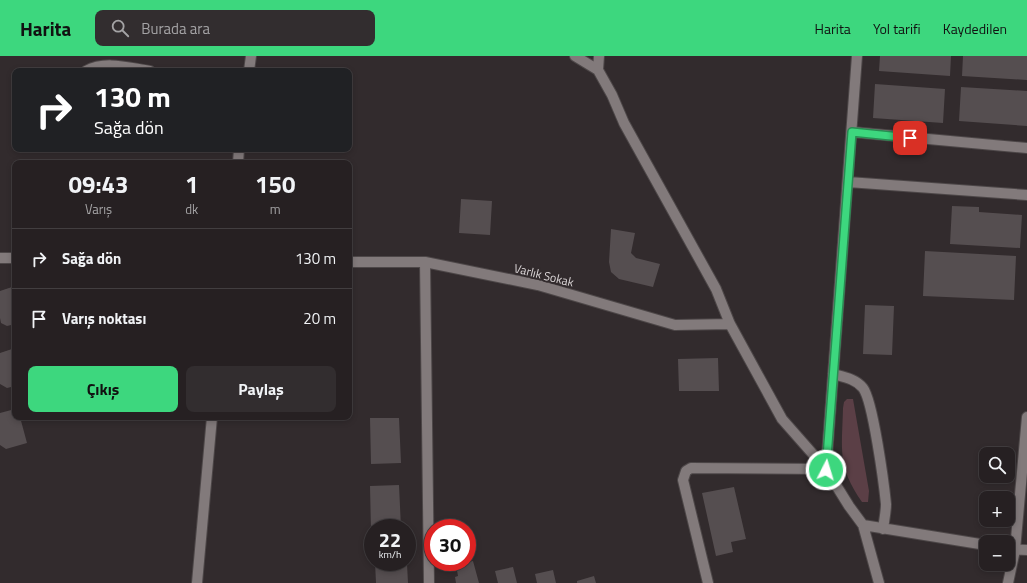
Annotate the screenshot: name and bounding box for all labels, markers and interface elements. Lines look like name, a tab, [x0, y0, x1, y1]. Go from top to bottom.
search box	[95, 10, 375, 46]
text: Harita	[20, 14, 71, 43]
icon: search	[109, 17, 131, 39]
text: Burada ara	[141, 17, 210, 40]
text: Harita	[815, 18, 851, 39]
text: Yol tarifi	[873, 18, 921, 39]
text: Kaydedilen	[943, 18, 1007, 39]
text: 130 m	[94, 75, 171, 118]
icon: right	[28, 84, 80, 136]
text: Sağa dön	[94, 114, 164, 141]
pin	[893, 121, 927, 155]
icon: arrive	[899, 127, 921, 149]
text: 09:43	[69, 166, 128, 202]
text: 1	[185, 166, 199, 202]
text: 150	[255, 166, 295, 202]
text: Varış	[85, 199, 112, 219]
text: dk	[185, 199, 198, 219]
text: m	[270, 199, 281, 219]
text: Sağa dön	[62, 247, 121, 270]
text: 130 m	[295, 247, 336, 270]
icon: right	[28, 248, 50, 270]
street label: Varlık Sokak	[512, 258, 576, 292]
text: Varış noktası	[62, 307, 146, 330]
text: 20 m	[303, 307, 336, 330]
icon: arrive	[28, 308, 50, 330]
button: Çıkış	[28, 366, 178, 412]
button: Paylaş	[186, 366, 336, 412]
map controls	[979, 447, 1015, 571]
button: search	[979, 447, 1015, 483]
position arrow	[805, 449, 847, 491]
button: +	[979, 491, 1015, 527]
speed limit sign: 30	[424, 519, 476, 571]
text: 22	[379, 524, 401, 555]
button: −	[979, 535, 1015, 571]
text: km/h	[379, 547, 401, 562]

